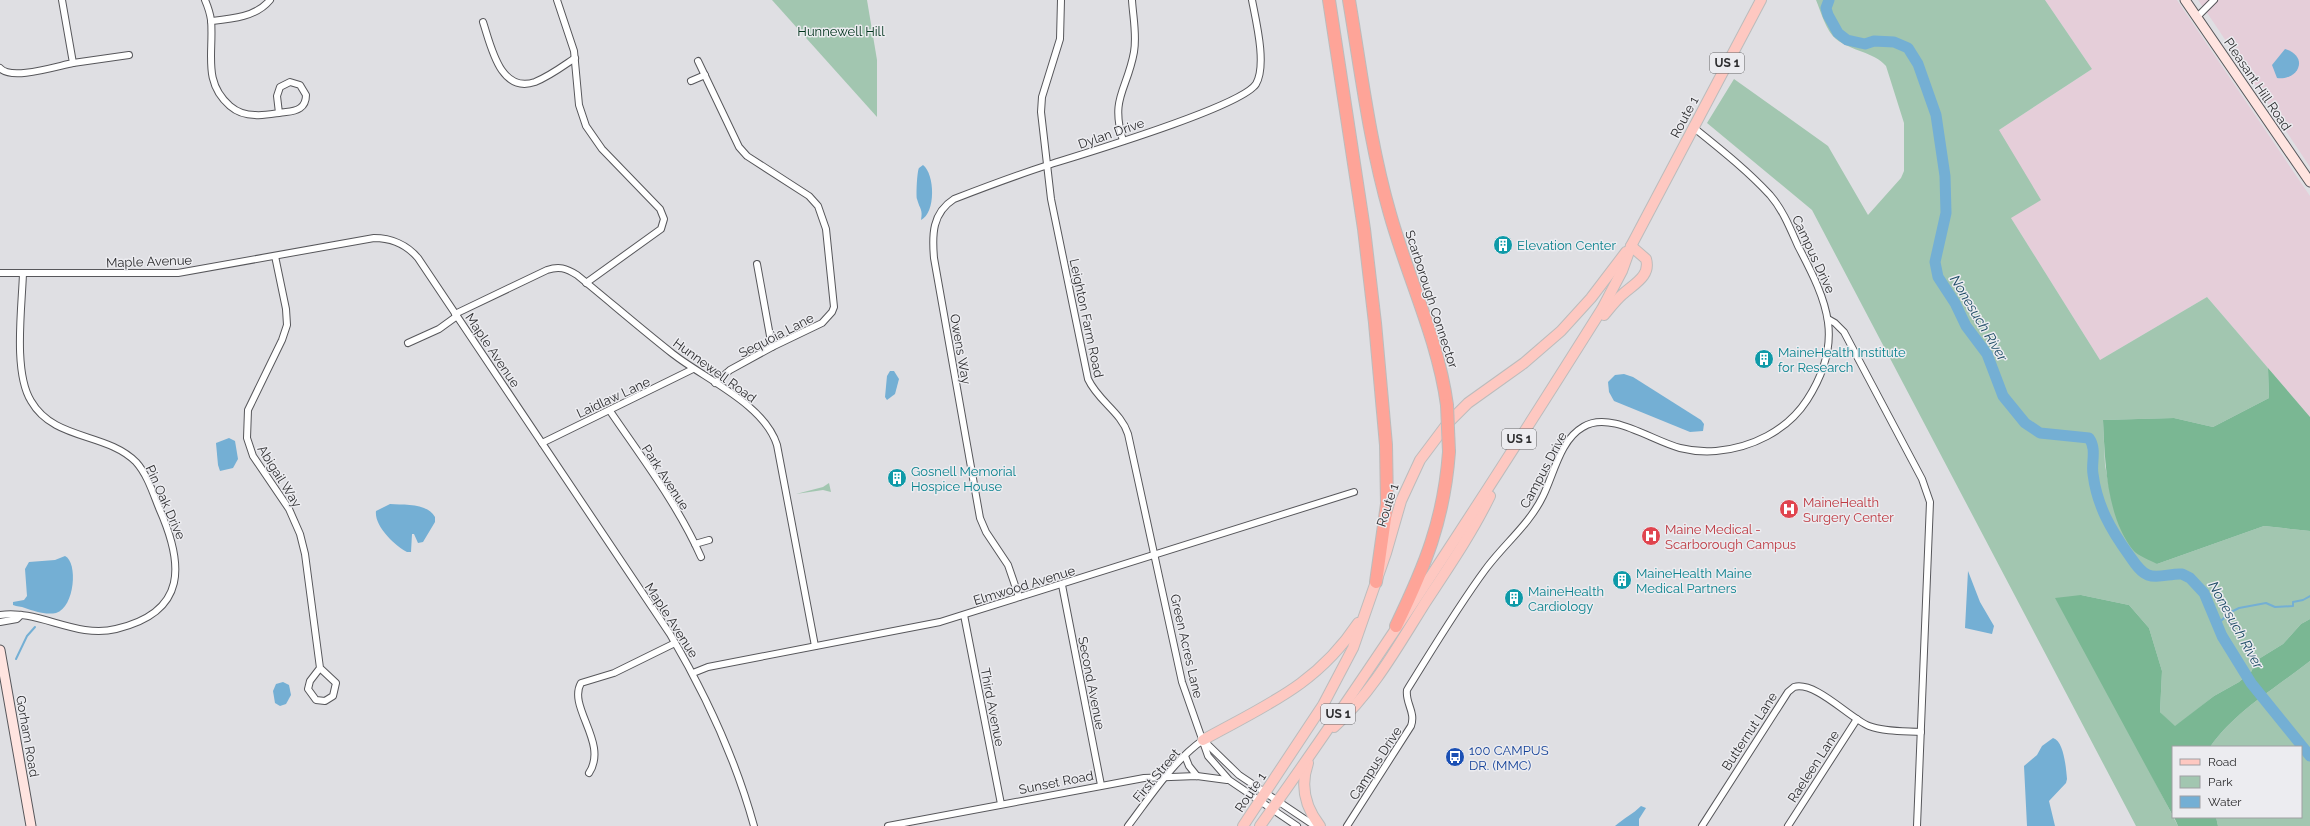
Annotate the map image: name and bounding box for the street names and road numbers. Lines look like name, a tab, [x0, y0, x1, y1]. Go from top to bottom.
street label: Pleasant Hill Road	[2221, 35, 2294, 133]
road number: US 1	[1710, 53, 1744, 73]
street label: Route 1	[1667, 94, 1702, 140]
street label: Dylan Drive	[1076, 115, 1147, 152]
street label: Campus Drive	[1789, 213, 1838, 296]
street label: Scarborough Connector	[1402, 228, 1461, 370]
street label: Maple Avenue	[106, 252, 193, 270]
street label: Leighton Farm Road	[1067, 257, 1106, 379]
street label: Maple Avenue	[462, 310, 523, 390]
street label: Sequoia Lane	[736, 310, 817, 361]
street label: Owens Way	[947, 313, 974, 385]
street label: Hunnewell Road	[670, 335, 759, 406]
street label: Laidlaw Lane	[574, 374, 653, 421]
road number: US 1	[1502, 429, 1536, 449]
street label: Campus Drive	[1517, 429, 1570, 511]
street label: Abigail Way	[255, 442, 305, 510]
street label: Park Avenue	[639, 442, 693, 513]
street label: Pin Oak Drive	[142, 463, 189, 542]
street label: Route 1	[1373, 481, 1402, 529]
street label: Elmwood Avenue	[971, 563, 1077, 608]
street label: Maple Avenue	[642, 580, 702, 661]
street label: Green Acres Lane	[1167, 592, 1206, 700]
street label: Second Avenue	[1075, 635, 1108, 731]
street label: Third Avenue	[978, 667, 1008, 748]
street label: Butternut Lane	[1719, 689, 1780, 773]
street label: Gorham Road	[13, 694, 42, 778]
road number: US 1	[1321, 704, 1355, 724]
street label: Campus Drive	[1346, 724, 1405, 803]
street label: Raeleen Lane	[1785, 727, 1842, 805]
street label: First Street	[1130, 745, 1183, 805]
street label: Sunset Road	[1017, 768, 1095, 797]
street label: Route 1	[1232, 769, 1269, 815]

